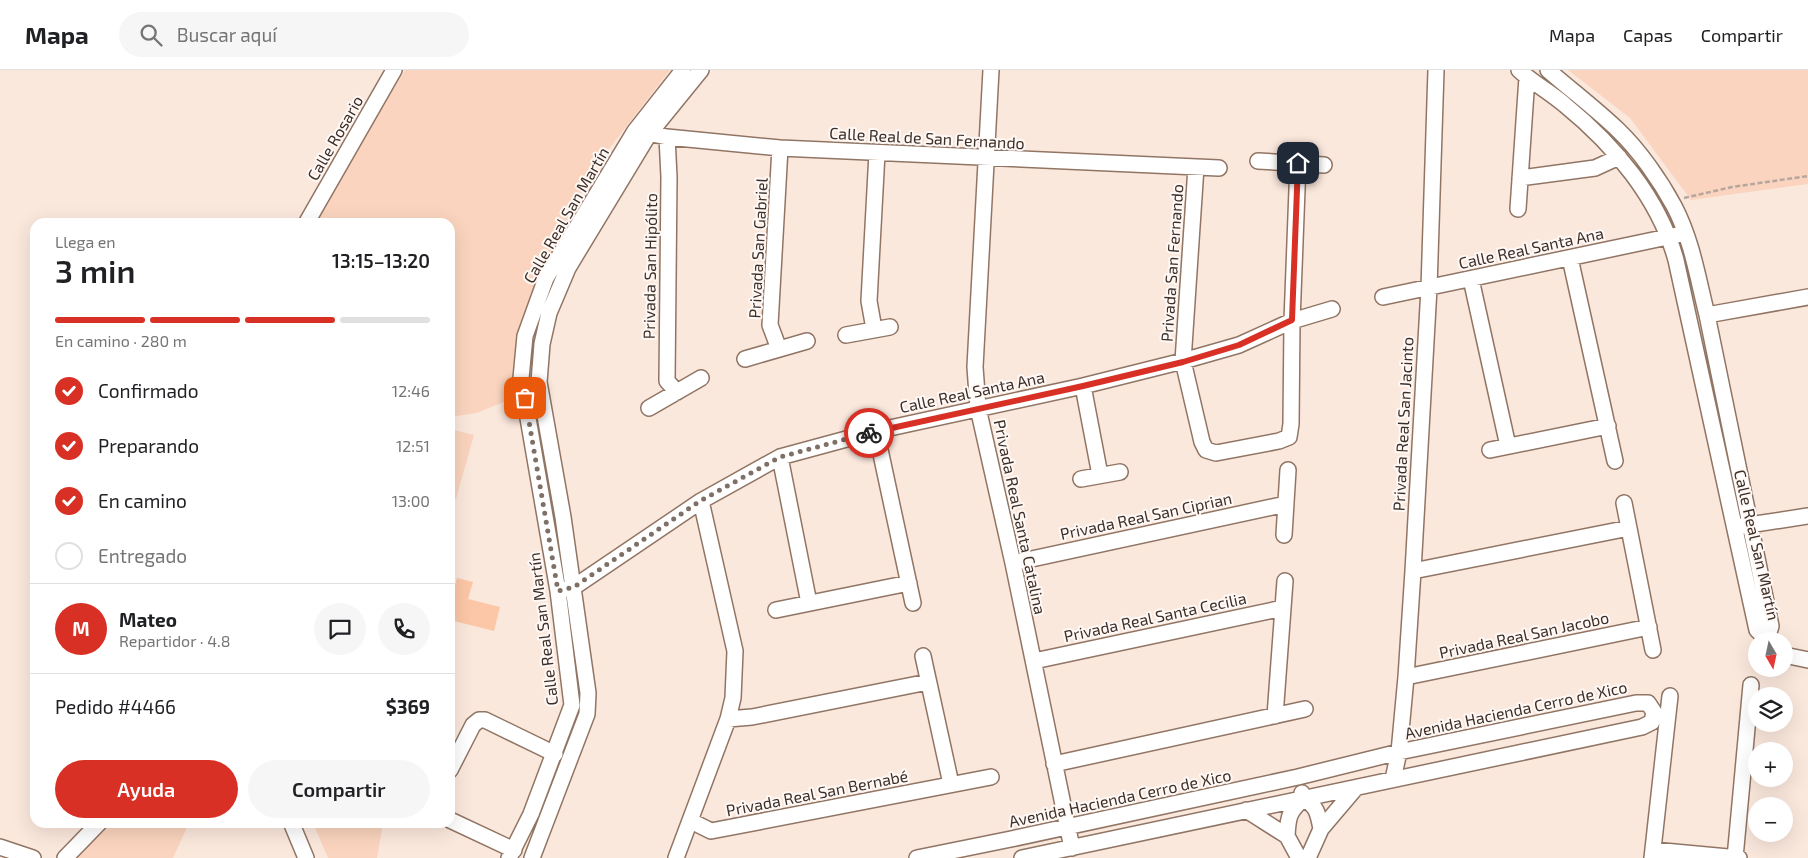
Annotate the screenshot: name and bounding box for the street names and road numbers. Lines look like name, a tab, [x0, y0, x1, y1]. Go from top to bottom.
street label: Calle Rosario	[303, 92, 367, 184]
street label: Calle Real de San Fernando	[829, 123, 1025, 152]
street label: Calle Real San Martín	[519, 143, 612, 286]
street label: Privada San Gabriel	[744, 177, 771, 319]
street label: Privada San Fernando	[1157, 183, 1186, 343]
street label: Privada San Hipólito	[639, 193, 660, 339]
street label: Calle Real Santa Ana	[1457, 223, 1605, 272]
street label: Privada Real San Jacinto	[1388, 336, 1417, 512]
street label: Calle Real Santa Ana	[898, 367, 1046, 416]
street label: Privada Real Santa Catalina	[991, 418, 1050, 616]
street label: Calle Real San Martín	[1731, 468, 1784, 622]
street label: Privada Real San Ciprian	[1058, 488, 1234, 543]
street label: Calle Real San Martín	[524, 552, 561, 707]
street label: Privada Real Santa Cecilia	[1062, 588, 1248, 645]
street label: Privada Real San Jacobo	[1437, 607, 1611, 662]
street label: Avenida Hacienda Cerro de Xico	[1403, 677, 1629, 742]
street label: Avenida Hacienda Cerro de Xico	[1007, 765, 1233, 830]
street label: Privada Real San Bernabé	[724, 766, 910, 819]

